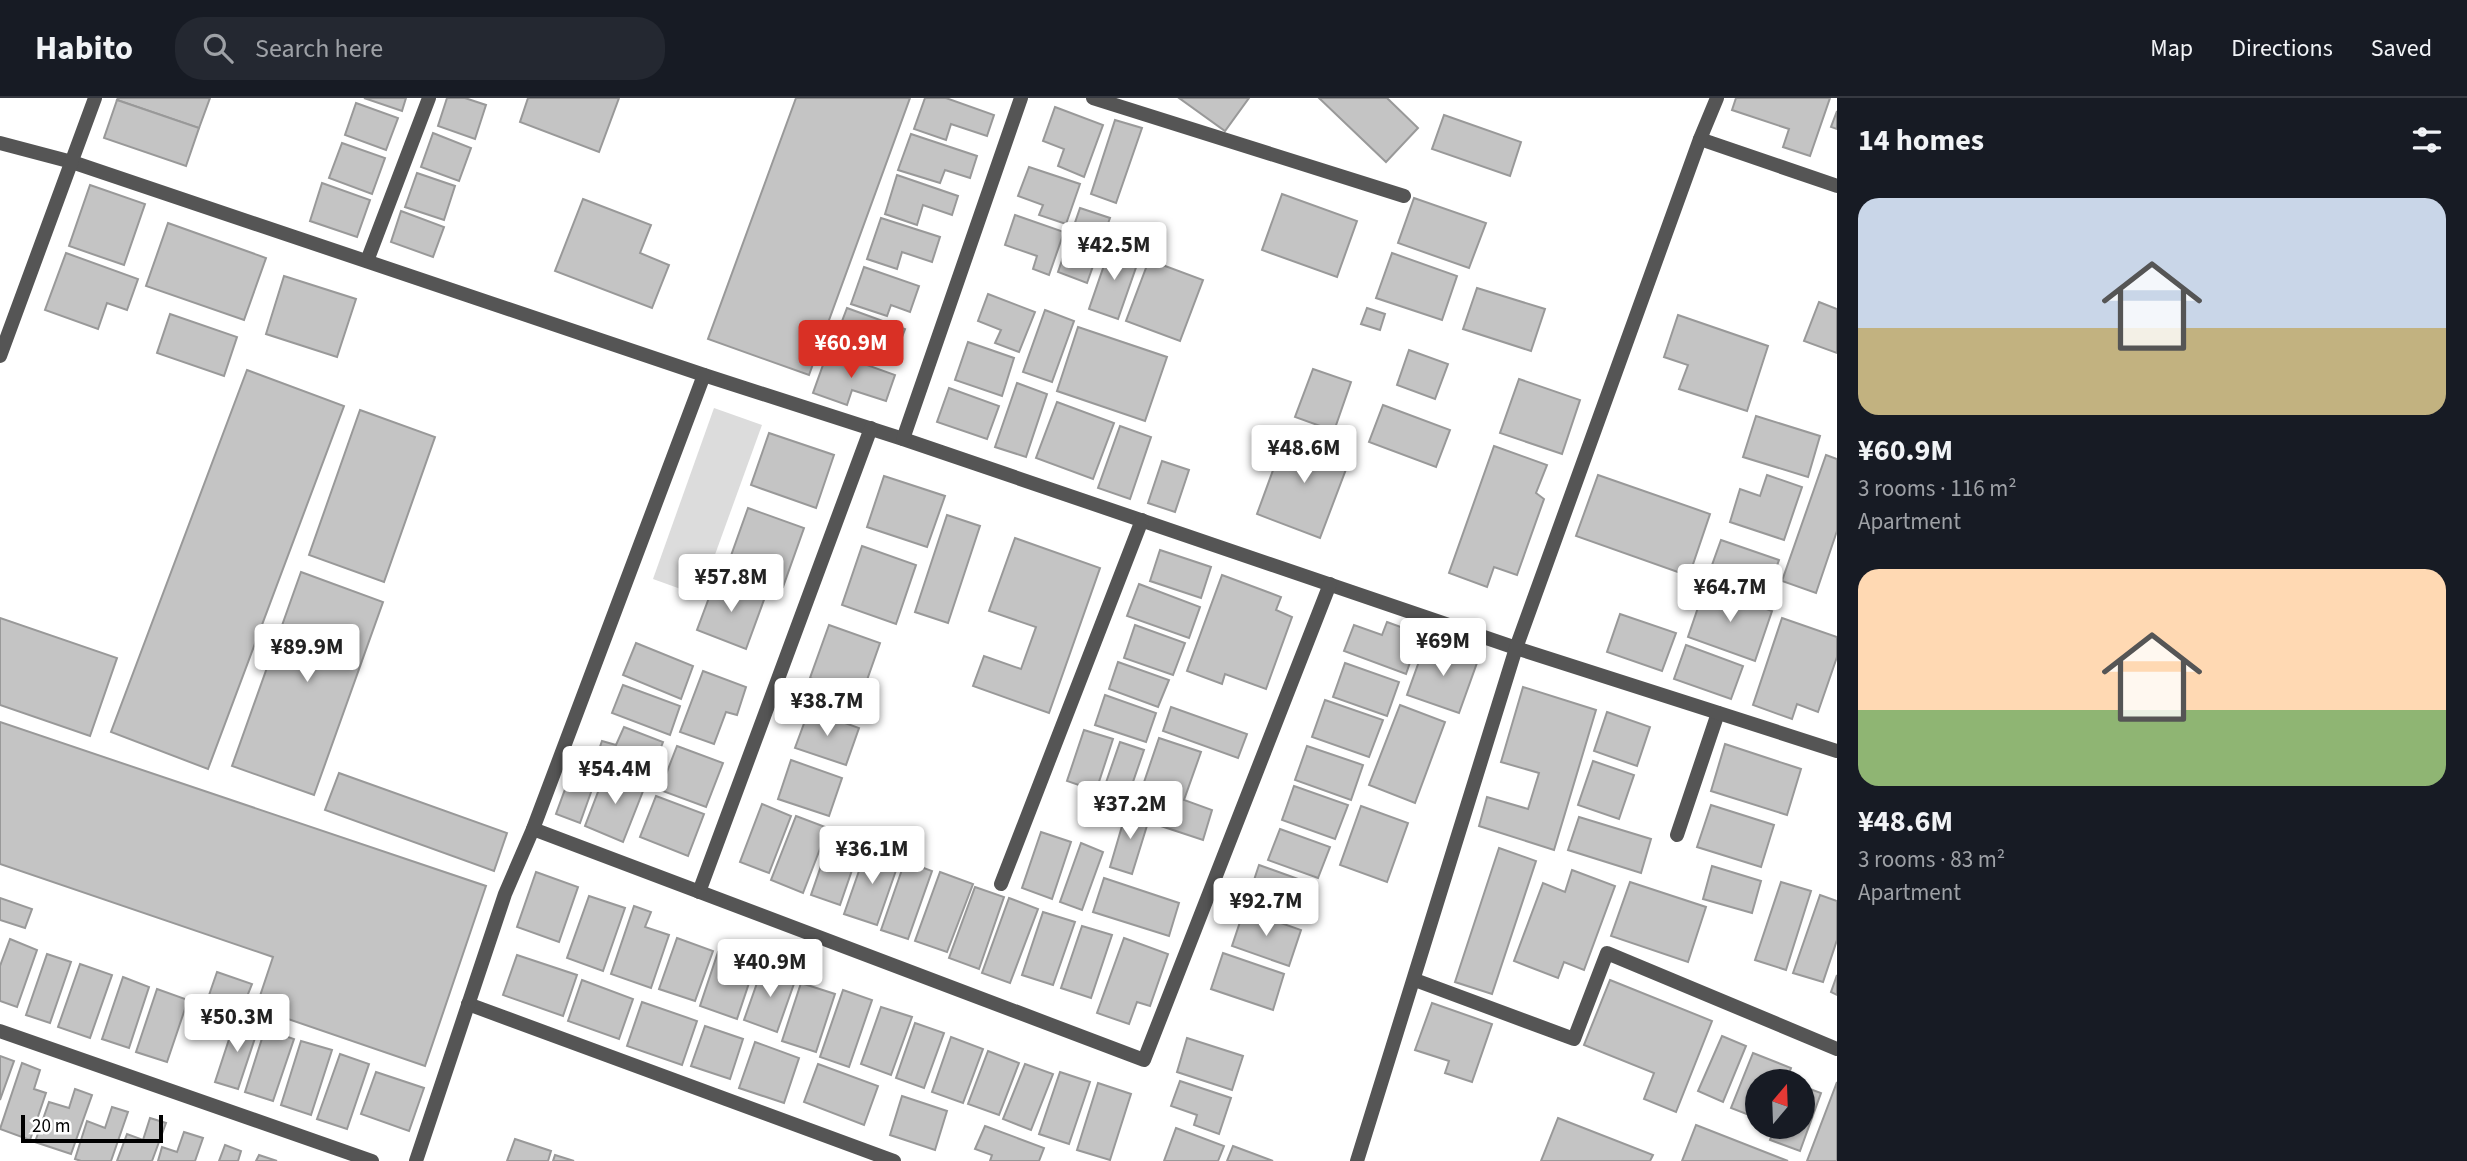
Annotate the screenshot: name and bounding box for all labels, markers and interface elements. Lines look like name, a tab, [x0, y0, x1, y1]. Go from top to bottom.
search box	[175, 17, 665, 80]
text: Habito	[35, 25, 133, 72]
icon: search	[199, 29, 237, 67]
text: Search here	[255, 30, 383, 67]
text: Map	[2150, 31, 2193, 66]
text: Directions	[2231, 31, 2333, 66]
text: Saved	[2371, 31, 2432, 66]
text: 14 homes	[1858, 119, 1984, 162]
icon: filters	[2408, 121, 2446, 159]
pin: ¥42.5M	[1057, 222, 1171, 282]
text: ¥42.5M	[1077, 228, 1151, 261]
icon: home	[2089, 243, 2215, 369]
pin: ¥60.9M	[794, 320, 908, 380]
text: ¥60.9M	[814, 326, 888, 359]
pin: ¥48.6M	[1247, 426, 1361, 485]
text: ¥60.9M	[1858, 429, 1953, 472]
text: ¥48.6M	[1267, 431, 1341, 464]
text: 3 rooms · 116 m²	[1858, 472, 2017, 505]
text: Apartment	[1858, 505, 1961, 538]
pin: ¥57.8M	[674, 554, 788, 614]
text: ¥57.8M	[694, 560, 768, 593]
pin: ¥64.7M	[1673, 564, 1787, 624]
text: ¥64.7M	[1693, 570, 1767, 603]
icon: home	[2089, 614, 2215, 740]
pin: ¥69M	[1402, 618, 1484, 678]
pin: ¥89.9M	[250, 624, 364, 684]
text: ¥69M	[1416, 624, 1470, 657]
text: ¥89.9M	[270, 630, 344, 663]
pin: ¥38.7M	[770, 678, 884, 738]
text: ¥38.7M	[790, 684, 864, 717]
pin: ¥54.4M	[558, 746, 672, 806]
text: ¥54.4M	[578, 752, 652, 785]
pin: ¥37.2M	[1073, 782, 1187, 841]
text: ¥37.2M	[1093, 787, 1167, 820]
text: ¥48.6M	[1858, 800, 1953, 843]
pin: ¥36.1M	[815, 826, 929, 886]
text: ¥36.1M	[835, 832, 909, 865]
text: 3 rooms · 83 m²	[1858, 843, 2005, 876]
text: Apartment	[1858, 876, 1961, 909]
pin: ¥92.7M	[1209, 878, 1323, 938]
text: ¥92.7M	[1229, 884, 1303, 917]
pin: ¥40.9M	[713, 940, 827, 999]
text: ¥40.9M	[733, 945, 807, 978]
pin: ¥50.3M	[180, 995, 294, 1054]
text: ¥50.3M	[200, 1000, 274, 1033]
north arrow	[1745, 1069, 1815, 1139]
map controls	[1745, 1069, 1815, 1139]
scale bar	[21, 1112, 163, 1144]
text: 20 m	[32, 1113, 70, 1140]

